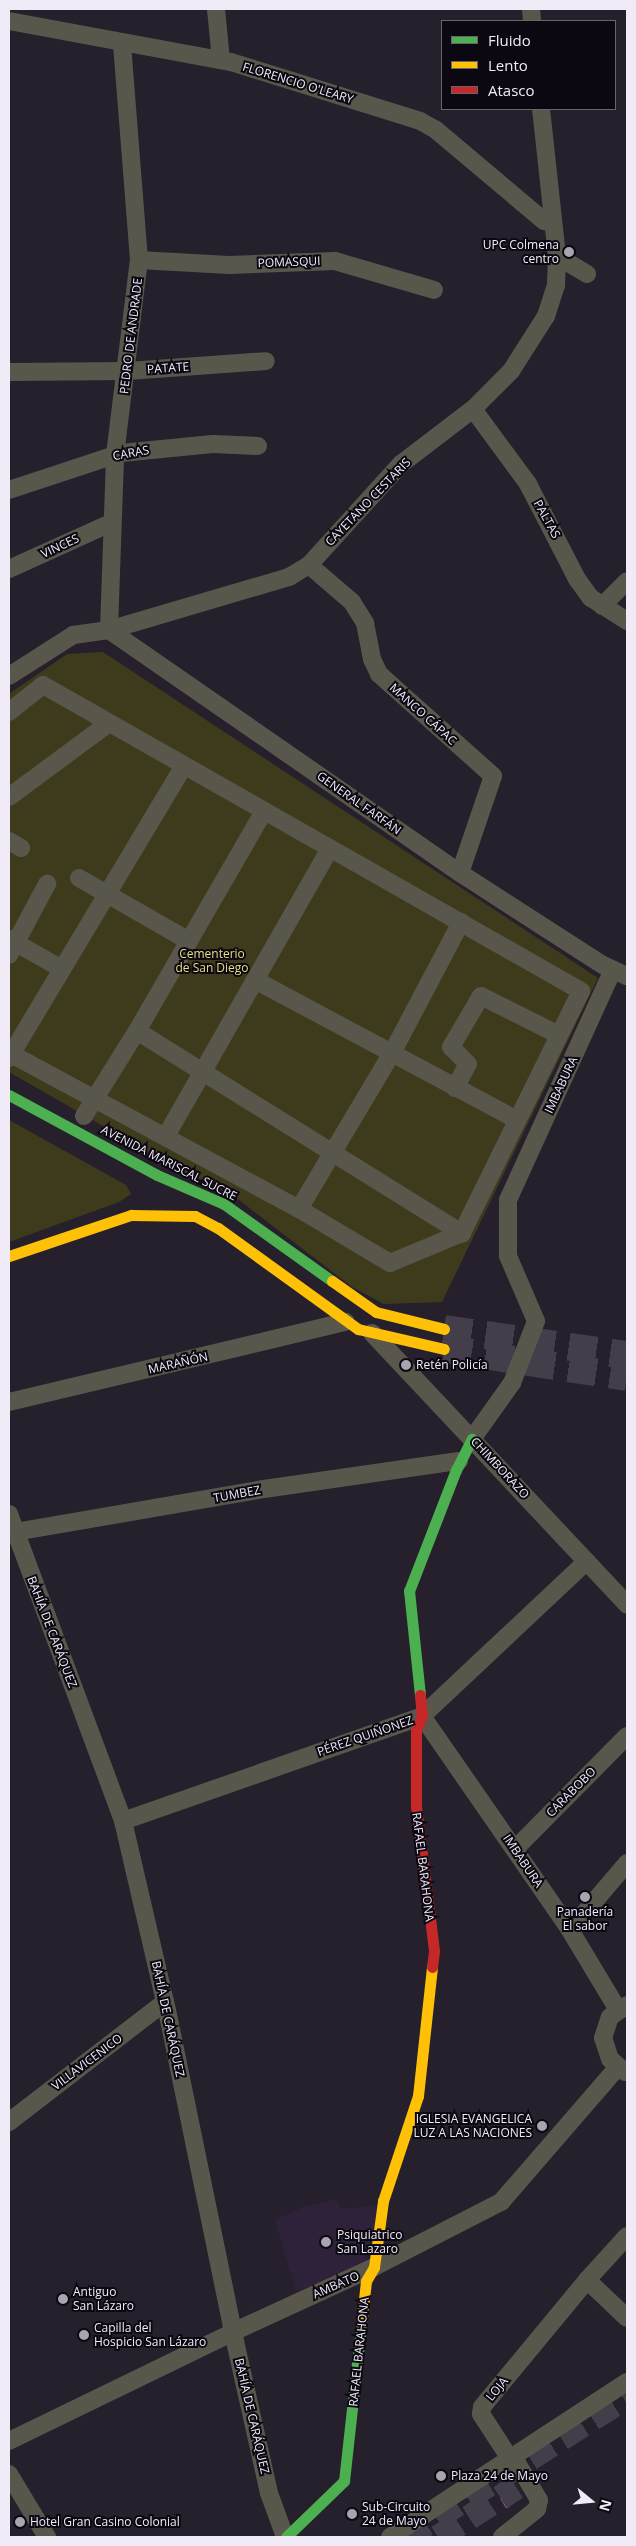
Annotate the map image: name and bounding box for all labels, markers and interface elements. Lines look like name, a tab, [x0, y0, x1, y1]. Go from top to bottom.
legend	[441, 20, 616, 110]
text: Fluido	[488, 30, 531, 50]
text: Lento	[488, 55, 528, 75]
street label: FLORENCIO O'LEARY	[241, 59, 355, 107]
text: Atasco	[488, 80, 535, 100]
place label: UPC Colmena centro	[483, 238, 559, 266]
marker: UPC Colmena centro	[563, 246, 575, 258]
street label: POMASQUI	[257, 254, 321, 270]
street label: PEDRO DE ANDRADE	[117, 277, 145, 395]
street label: PATATE	[146, 359, 190, 377]
street label: CARAS	[112, 443, 150, 463]
street label: CAYETANO CESTARIS	[322, 455, 414, 549]
street label: PALTAS	[531, 497, 563, 541]
street label: VINCES	[39, 531, 81, 561]
street label: MANCO CÁPAC	[387, 680, 459, 748]
street label: GENERAL FARFÁN	[314, 769, 404, 837]
park label: Cementerio de San Diego	[175, 947, 249, 975]
street label: IMBABURA	[542, 1054, 580, 1116]
street label: AVENIDA MARISCAL SUCRE	[99, 1122, 239, 1204]
street label: MARAÑÓN	[147, 1349, 209, 1377]
place label: Retén Policía	[416, 1358, 488, 1372]
marker: Retén Policía	[400, 1359, 412, 1371]
street label: CHIMBORAZO	[468, 1434, 532, 1502]
street label: TUMBEZ	[212, 1483, 262, 1505]
street label: BAHÍA DE CARÁQUEZ	[24, 1574, 80, 1690]
street label: PÉREZ QUIÑONEZ	[315, 1713, 415, 1759]
street label: CARABOBO	[543, 1764, 599, 1820]
street label: RAFAEL BARAHONA	[409, 1812, 437, 1922]
street label: IMBABURA	[500, 1832, 546, 1890]
marker: Panadería El sabor	[579, 1891, 591, 1903]
place label: Panadería El sabor	[557, 1905, 613, 1933]
street label: BAHÍA DE CARÁQUEZ	[149, 1960, 187, 2078]
street label: VILLAVICENICO	[49, 2031, 125, 2093]
place label: IGLESIA EVANGELICA LUZ A LAS NACIONES	[414, 2112, 532, 2140]
marker: IGLESIA EVANGELICA LUZ A LAS NACIONES	[536, 2120, 548, 2132]
place label: Psiquiatrico San Lazaro	[337, 2228, 403, 2256]
marker: Psiquiatrico San Lazaro	[319, 2235, 333, 2249]
street label: AMBATO	[310, 2268, 362, 2302]
place label: Antiguo San Lázaro	[73, 2285, 134, 2313]
marker: Antiguo San Lázaro	[57, 2293, 69, 2305]
street label: RAFAEL BARAHONA	[346, 2297, 372, 2407]
place label: Capilla del Hospicio San Lázaro	[94, 2321, 206, 2349]
marker: Capilla del Hospicio San Lázaro	[78, 2329, 90, 2341]
street label: BAHÍA DE CARÁQUEZ	[232, 2357, 272, 2475]
street label: LOJA	[483, 2374, 511, 2404]
place label: Plaza 24 de Mayo	[451, 2469, 548, 2483]
marker: Plaza 24 de Mayo	[435, 2470, 447, 2482]
north arrow	[566, 2476, 616, 2526]
text: N	[595, 2497, 617, 2514]
place label: Sub-Circuito 24 de Mayo	[362, 2500, 430, 2528]
marker: Sub-Circuito 24 de Mayo	[346, 2508, 358, 2520]
place label: Hotel Gran Casino Colonial	[30, 2515, 180, 2529]
marker: Hotel Gran Casino Colonial	[14, 2516, 26, 2528]

